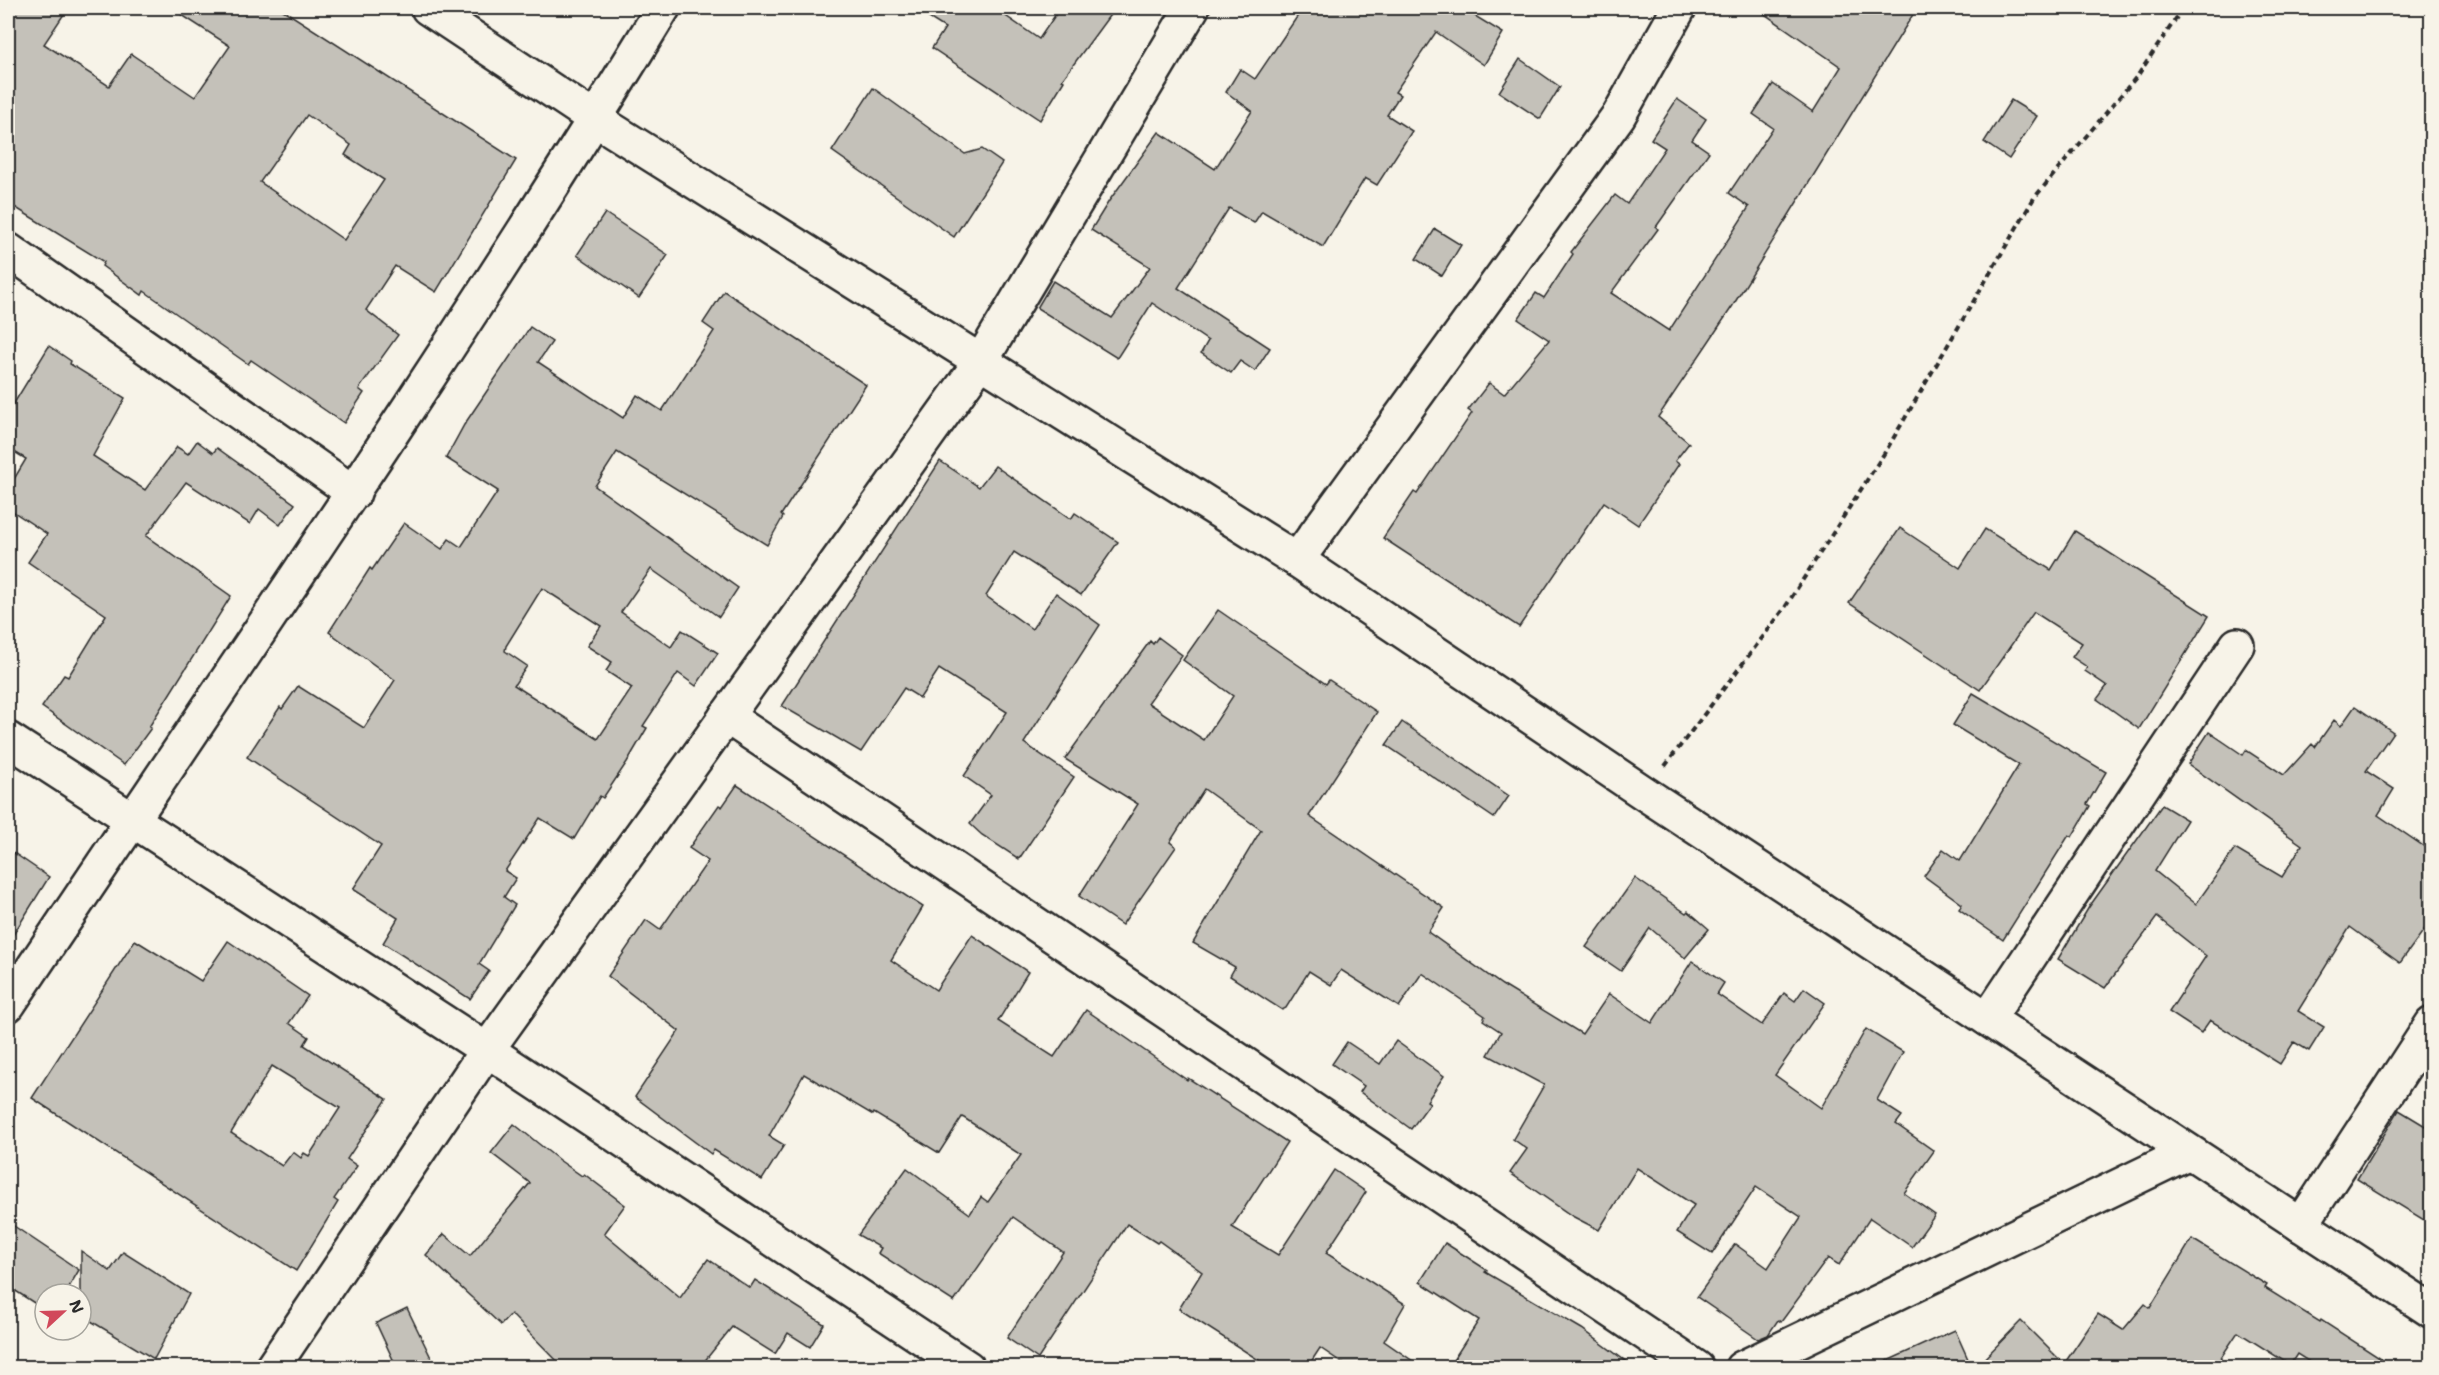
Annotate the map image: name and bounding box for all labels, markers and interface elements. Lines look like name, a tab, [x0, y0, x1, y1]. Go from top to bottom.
north arrow	[33, 1282, 93, 1342]
text: N	[64, 1297, 89, 1316]

